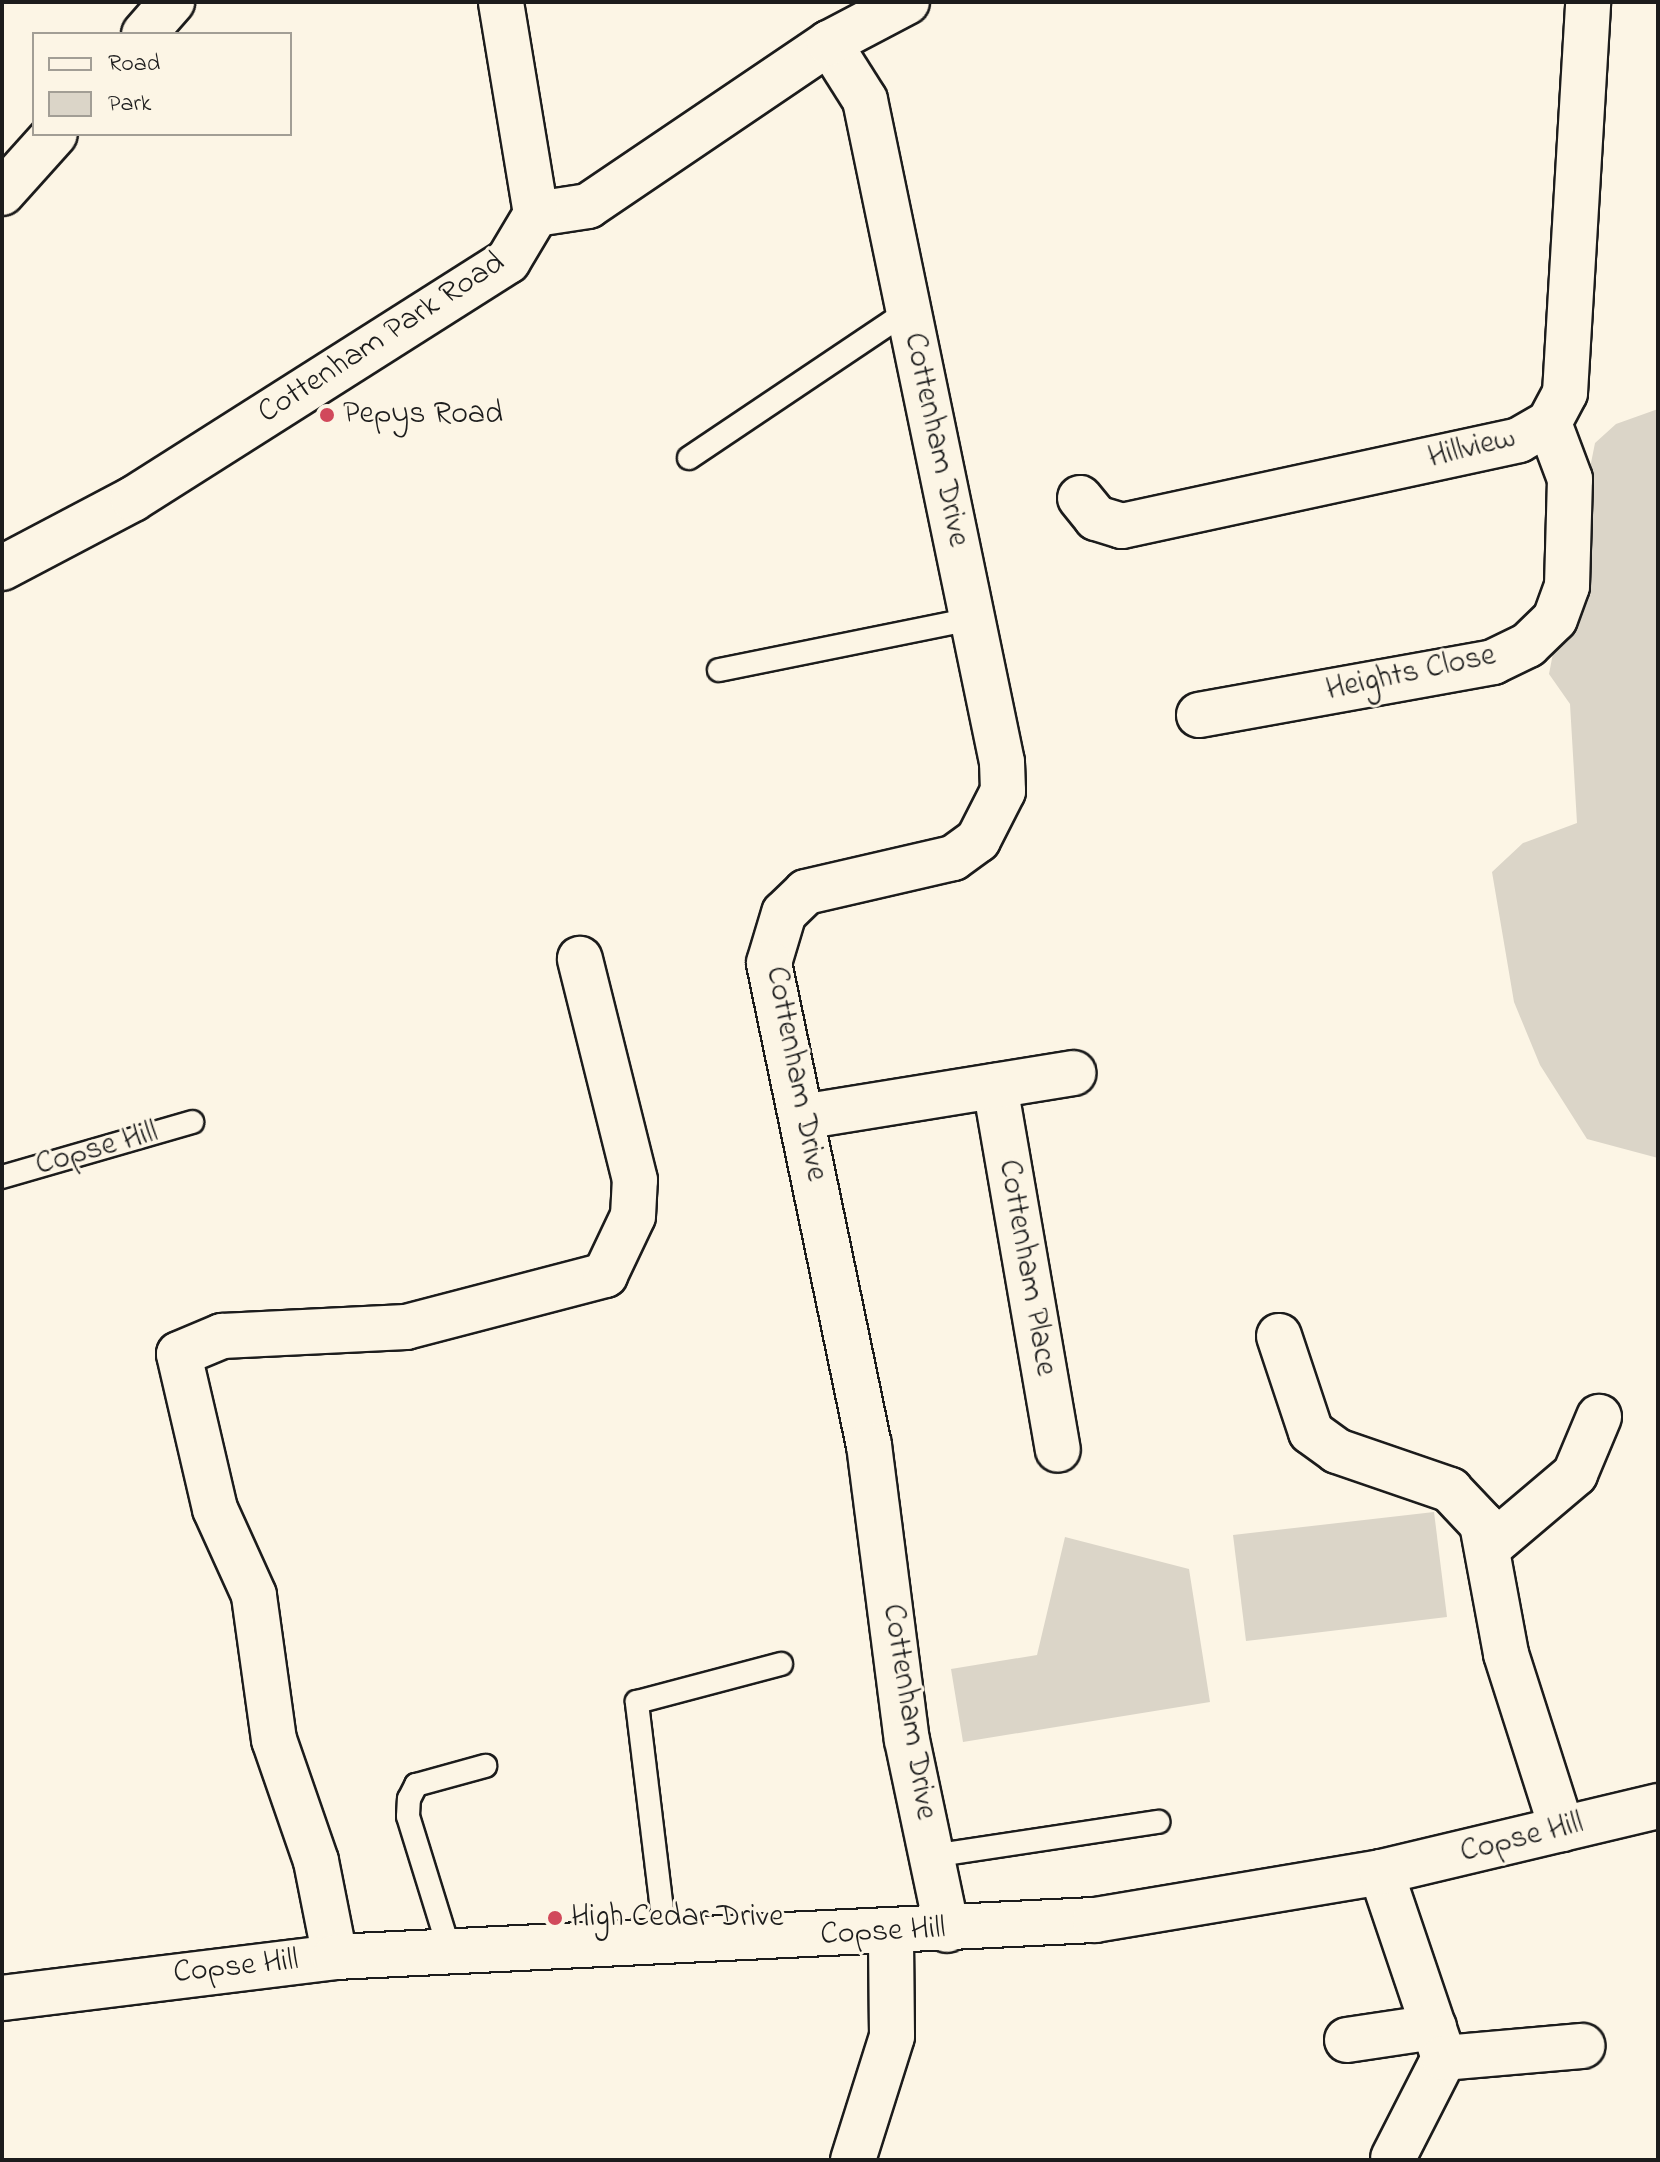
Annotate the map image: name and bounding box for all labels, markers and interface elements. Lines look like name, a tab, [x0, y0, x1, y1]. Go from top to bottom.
legend	[32, 32, 292, 136]
text: Road	[108, 47, 160, 82]
text: Park	[108, 87, 151, 122]
street label: Cottenham Park Road	[251, 245, 513, 433]
street label: Cottenham Drive	[894, 329, 976, 551]
place label: Pepys Road	[343, 396, 503, 434]
marker: Pepys Road	[318, 406, 336, 424]
street label: Hillview	[1424, 420, 1520, 478]
street label: Heights Close	[1323, 637, 1499, 711]
street label: Cottenham Drive	[755, 963, 835, 1185]
street label: Copse Hill	[31, 1114, 163, 1186]
street label: Cottenham Place	[988, 1157, 1064, 1379]
street label: Cottenham Drive	[872, 1601, 944, 1823]
street label: Copse Hill	[1457, 1805, 1587, 1873]
place label: High Cedar Drive	[571, 1899, 784, 1937]
marker: High Cedar Drive	[546, 1909, 564, 1927]
street label: Copse Hill	[819, 1911, 947, 1955]
street label: Copse Hill	[172, 1942, 300, 1994]

